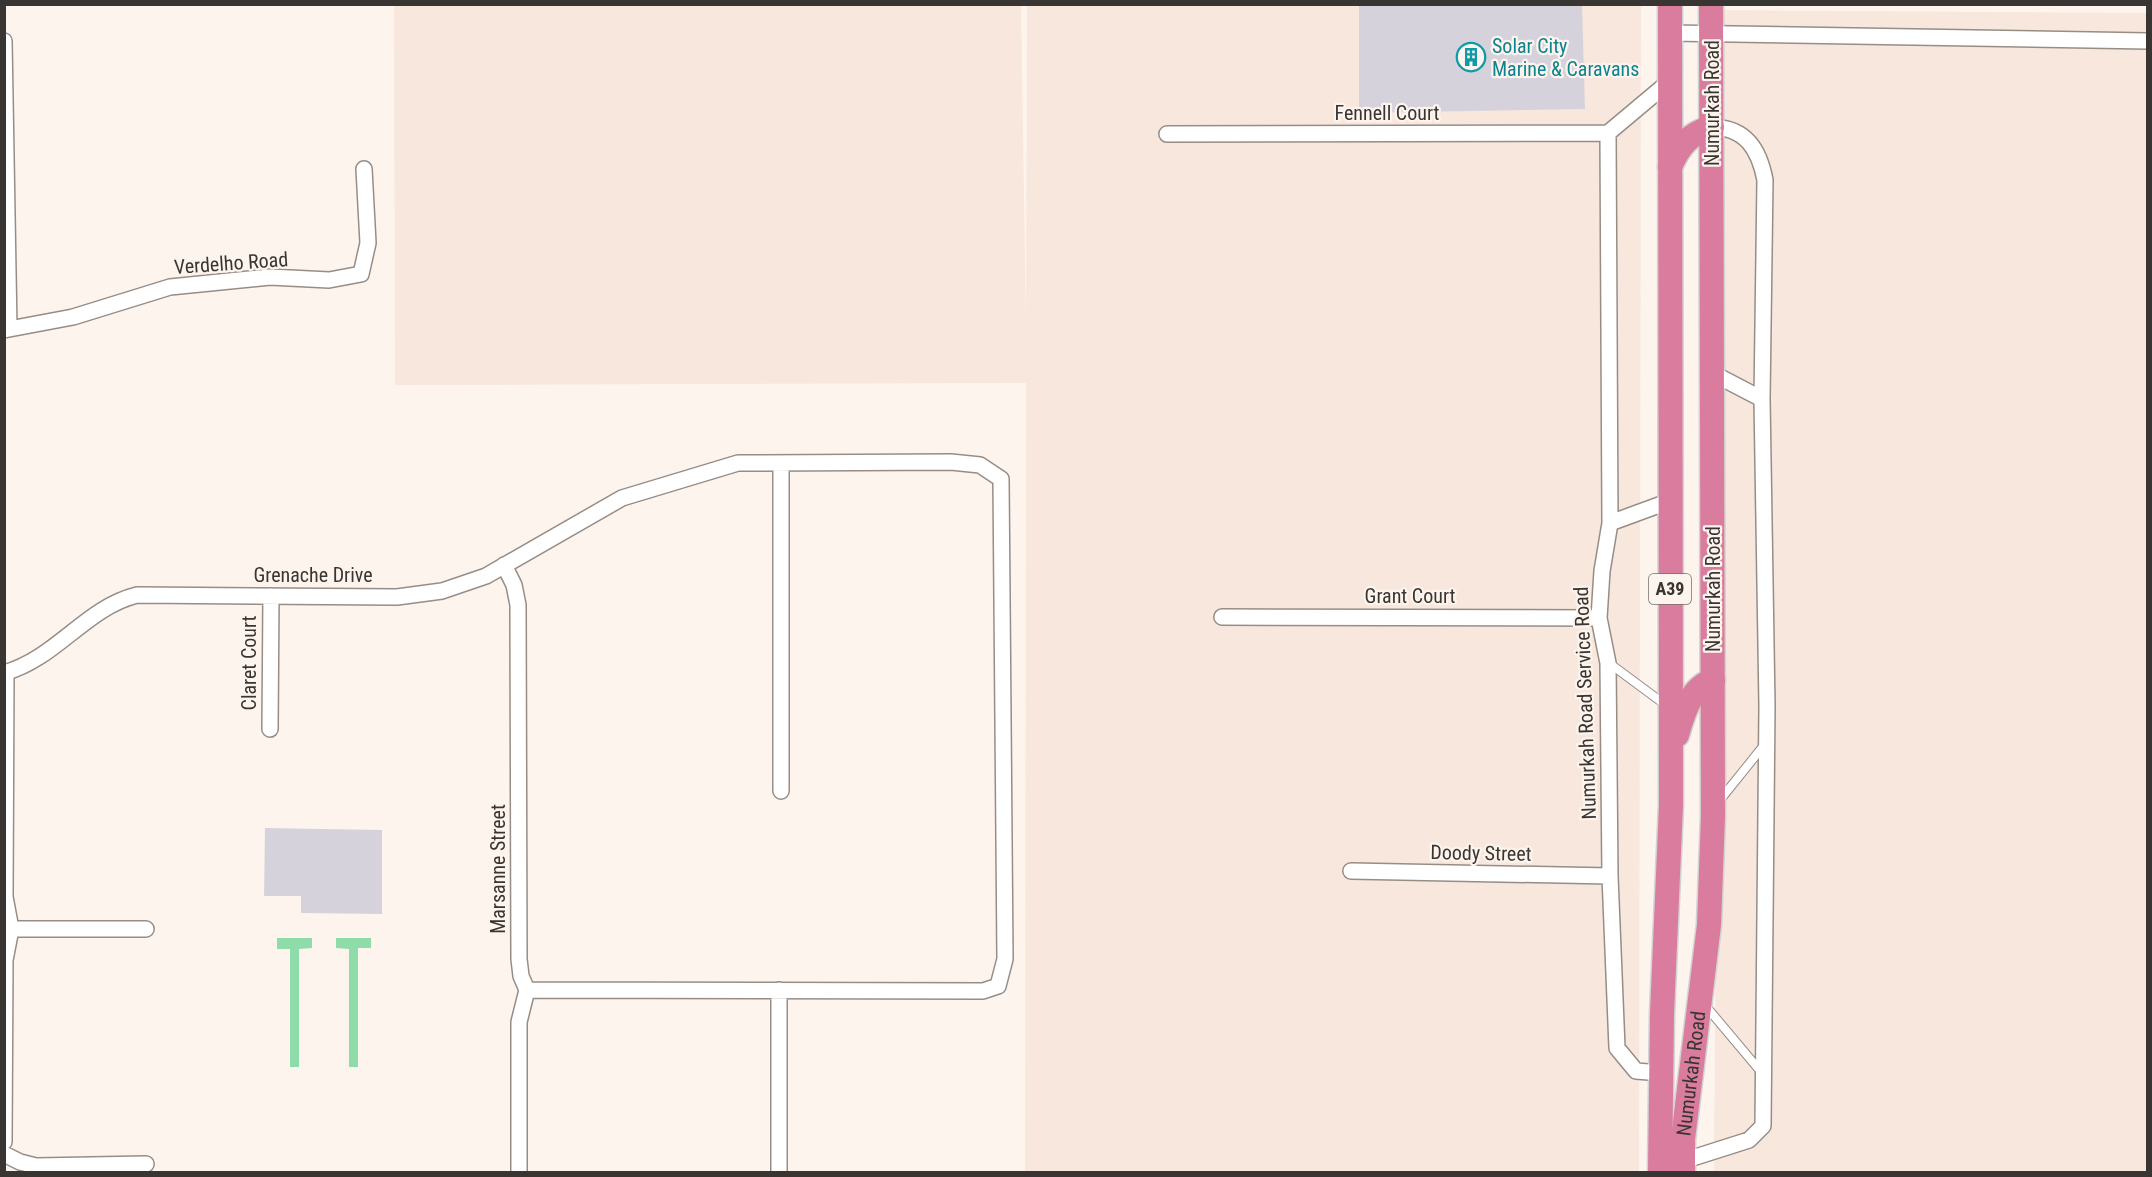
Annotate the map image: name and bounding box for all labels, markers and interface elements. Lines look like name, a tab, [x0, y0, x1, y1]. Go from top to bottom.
place label: Solar City Marine & Caravans	[1492, 34, 1639, 81]
street label: Numurkah Road	[1700, 40, 1724, 166]
building icon: Solar City Marine & Caravans	[1455, 41, 1487, 73]
street label: Fennell Court	[1335, 101, 1440, 125]
street label: Verdelho Road	[173, 247, 289, 279]
street label: Numurkah Road	[1701, 526, 1725, 652]
street label: Grenache Drive	[253, 563, 373, 587]
road number: A39	[1649, 574, 1691, 604]
street label: Grant Court	[1365, 584, 1456, 608]
street label: Numurkah Road Service Road	[1569, 586, 1601, 820]
street label: Claret Court	[237, 615, 261, 710]
street label: Marsanne Street	[486, 804, 510, 934]
street label: Doody Street	[1430, 840, 1532, 866]
street label: Numurkah Road	[1671, 1010, 1710, 1137]

